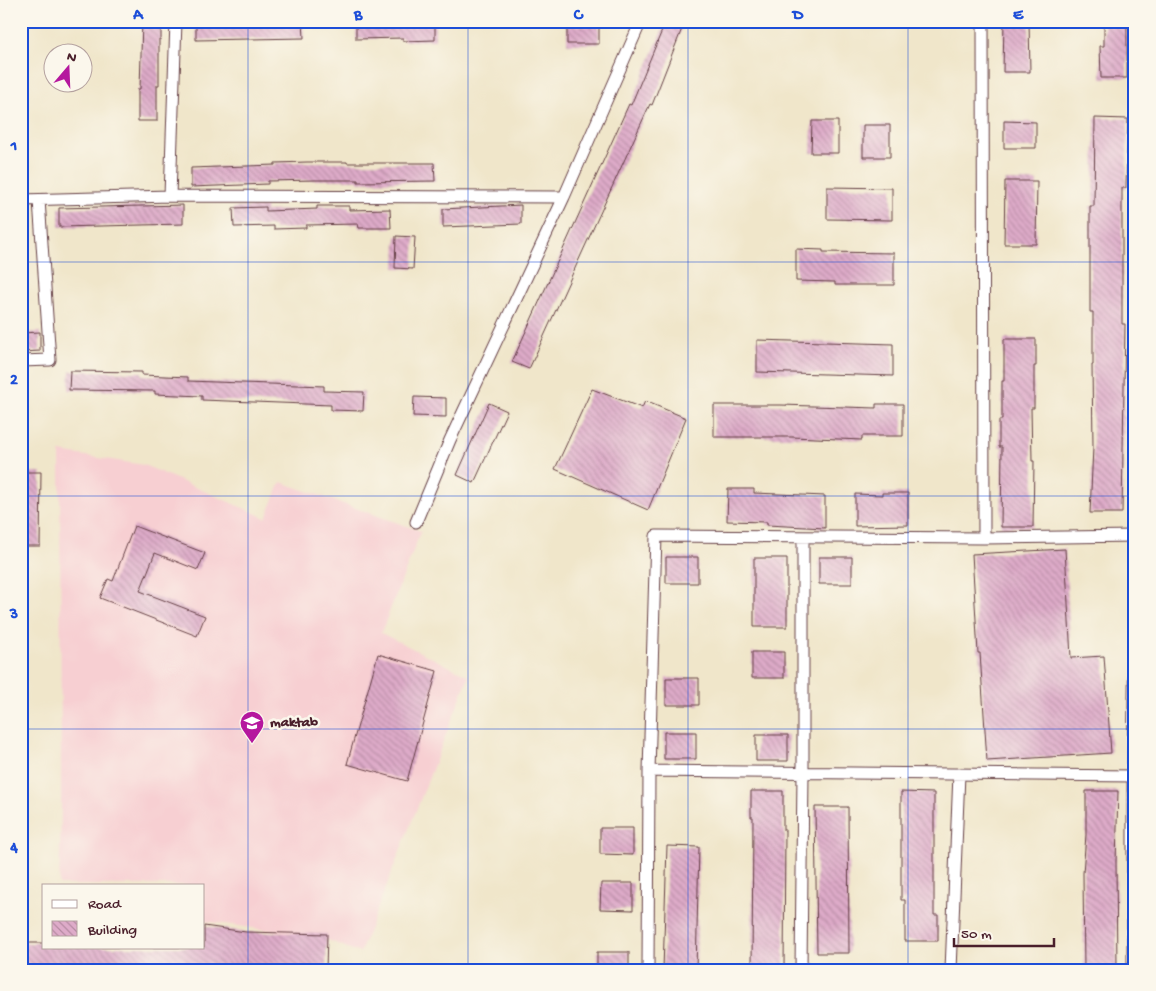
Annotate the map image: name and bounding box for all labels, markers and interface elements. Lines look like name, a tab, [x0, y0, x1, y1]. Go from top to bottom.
text: A	[132, 7, 144, 26]
text: B	[353, 7, 363, 26]
text: C	[573, 7, 584, 26]
text: D	[791, 7, 804, 26]
text: E	[1013, 7, 1024, 26]
north arrow	[42, 42, 92, 92]
text: N	[64, 49, 79, 68]
text: 1	[10, 138, 17, 157]
text: 2	[10, 372, 18, 391]
text: 3	[9, 606, 18, 625]
school or university icon: maktab	[239, 710, 265, 744]
place label: maktab	[270, 714, 318, 732]
text: 4	[9, 840, 18, 859]
legend	[42, 884, 205, 948]
text: Road	[88, 896, 122, 914]
scale bar	[954, 916, 1054, 948]
text: Building	[87, 922, 137, 940]
text: 50 m	[961, 926, 992, 944]

